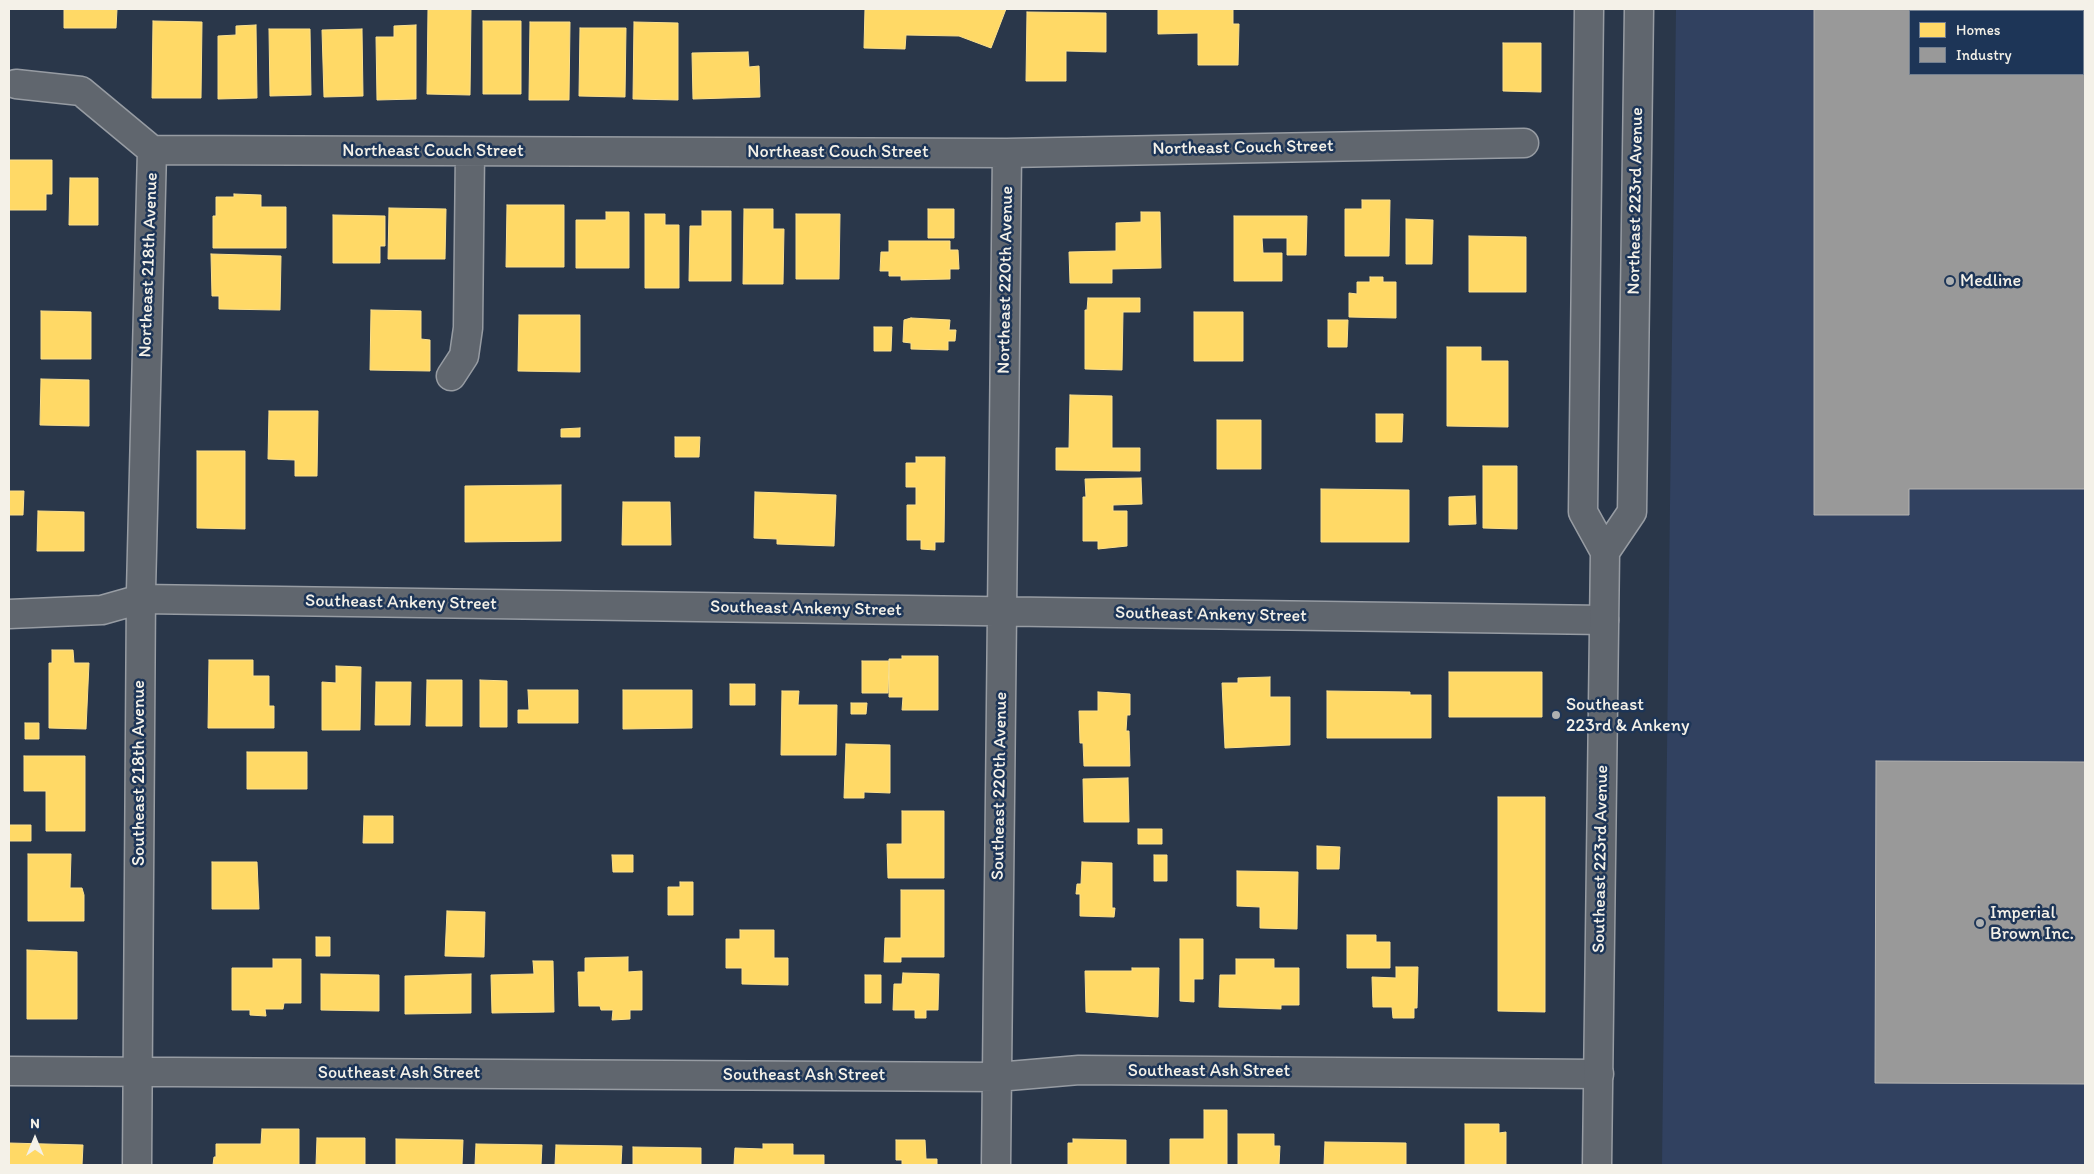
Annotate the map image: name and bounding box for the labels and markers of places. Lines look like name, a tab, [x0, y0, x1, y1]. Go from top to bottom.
place label: Medline	[1960, 270, 2021, 292]
marker: Medline	[1944, 275, 1956, 287]
place label: Southeast 223rd & Ankeny	[1566, 694, 1689, 736]
marker: Southeast 223rd & Ankeny	[1550, 709, 1562, 721]
place label: Imperial Brown Inc.	[1990, 902, 2074, 944]
marker: Imperial Brown Inc.	[1974, 917, 1986, 929]

